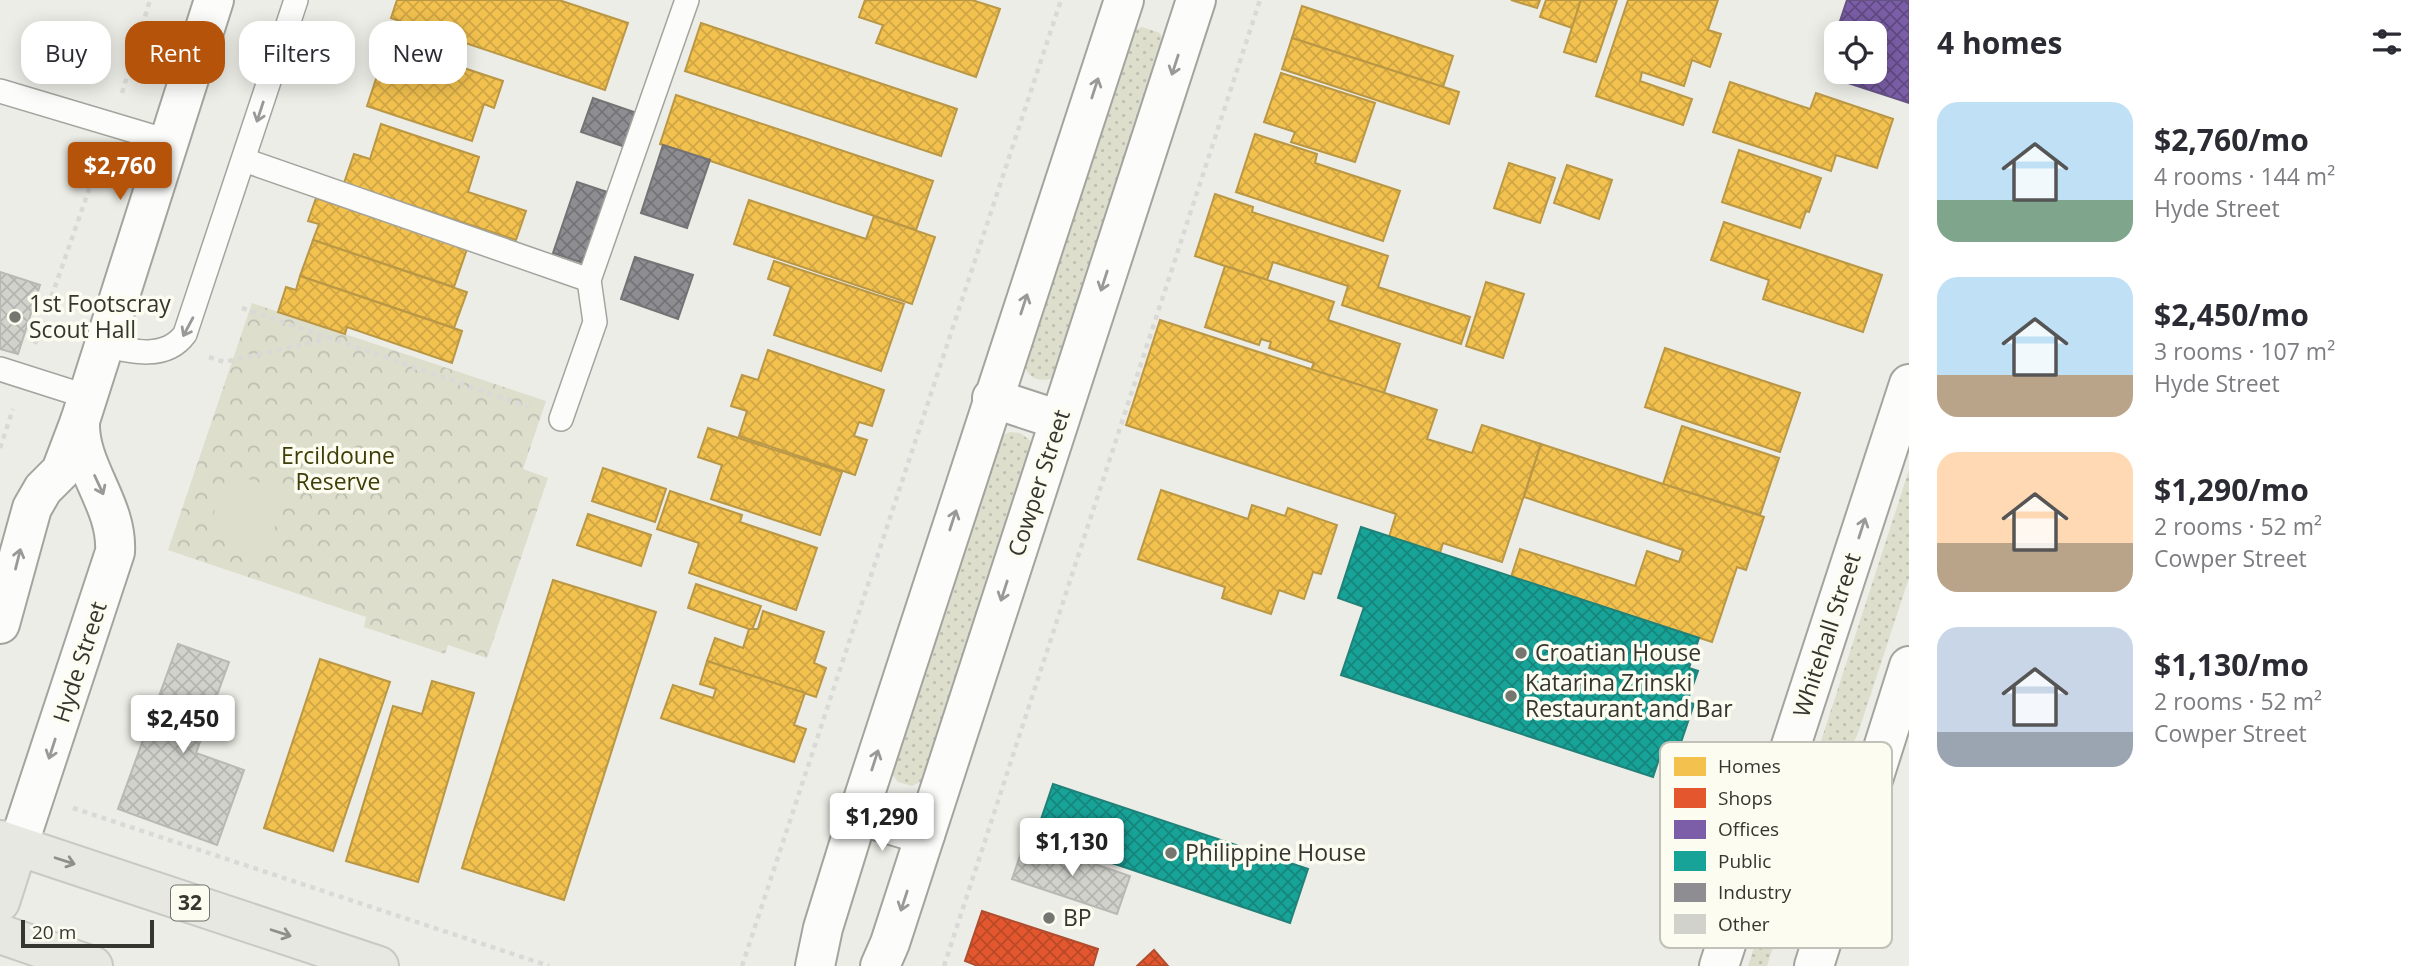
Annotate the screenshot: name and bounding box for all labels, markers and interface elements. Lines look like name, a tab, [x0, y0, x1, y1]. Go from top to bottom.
chip: Buy	[21, 21, 111, 84]
chip: Rent	[125, 21, 225, 84]
chip: Filters	[239, 21, 355, 84]
chip: New	[369, 21, 467, 84]
map controls	[1824, 21, 1887, 84]
button: locate	[1824, 21, 1887, 84]
text: 4 homes	[1937, 22, 2062, 63]
icon: filters	[2368, 23, 2406, 61]
one-way arrow	[1167, 54, 1180, 76]
one-way arrow	[1090, 77, 1102, 99]
one-way arrow	[252, 100, 265, 122]
text: $2,760/mo	[2154, 119, 2309, 160]
icon: home	[1993, 130, 2077, 214]
pin: $2,760	[63, 142, 177, 202]
text: $2,760	[84, 149, 156, 181]
text: 4 rooms · 144 m²	[2154, 160, 2335, 192]
text: Hyde Street	[2154, 192, 2280, 224]
one-way arrow	[1097, 270, 1110, 292]
place label: 1st Footscray Scout Hall	[29, 287, 171, 345]
one-way arrow	[1019, 293, 1031, 315]
text: $2,450/mo	[2154, 294, 2309, 335]
icon: home	[1993, 305, 2077, 389]
marker: 1st Footscray Scout Hall	[7, 309, 23, 325]
one-way arrow	[181, 316, 194, 337]
text: 3 rooms · 107 m²	[2154, 335, 2335, 367]
text: Hyde Street	[2154, 367, 2280, 399]
street label: Cowper Street	[999, 405, 1077, 560]
park label: Ercildoune Reserve	[281, 439, 395, 497]
text: $1,290/mo	[2154, 469, 2309, 510]
one-way arrow	[93, 474, 106, 495]
icon: home	[1993, 480, 2077, 564]
one-way arrow	[948, 509, 960, 531]
text: 2 rooms · 52 m²	[2154, 510, 2322, 542]
one-way arrow	[1857, 518, 1869, 540]
text: Cowper Street	[2154, 542, 2307, 574]
one-way arrow	[12, 548, 25, 571]
street label: Whitehall Street	[1784, 548, 1868, 721]
one-way arrow	[997, 580, 1010, 602]
street label: Hyde Street	[44, 597, 114, 726]
place label: Croatian House	[1535, 636, 1701, 668]
text: $1,130/mo	[2154, 644, 2309, 685]
marker: Croatian House	[1513, 645, 1529, 661]
icon: home	[1993, 655, 2077, 739]
place label: Katarina Zrinski Restaurant and Bar	[1525, 666, 1733, 724]
text: 2 rooms · 52 m²	[2154, 685, 2322, 717]
marker: Katarina Zrinski Restaurant and Bar	[1503, 688, 1519, 704]
pin: $2,450	[126, 696, 240, 755]
text: $2,450	[147, 702, 219, 734]
text: Cowper Street	[2154, 717, 2307, 749]
one-way arrow	[45, 738, 58, 760]
legend	[1660, 742, 1892, 948]
one-way arrow	[870, 749, 883, 771]
text: Homes	[1718, 753, 1781, 779]
text: Shops	[1718, 785, 1772, 811]
pin: $1,290	[825, 794, 939, 853]
text: $1,290	[846, 800, 918, 832]
text: Offices	[1718, 816, 1779, 842]
pin: $1,130	[1015, 818, 1129, 878]
text: $1,130	[1036, 825, 1108, 857]
place label: Philippine House	[1185, 836, 1366, 868]
marker: Philippine House	[1163, 845, 1179, 861]
text: Public	[1718, 848, 1771, 874]
one-way arrow	[53, 856, 75, 868]
text: Industry	[1718, 879, 1792, 905]
road number: 32	[171, 886, 209, 920]
one-way arrow	[896, 889, 909, 911]
place label: BP	[1063, 901, 1092, 933]
marker: BP	[1041, 910, 1057, 926]
text: Other	[1718, 911, 1770, 937]
scale bar	[21, 917, 154, 949]
text: 20 m	[32, 919, 76, 945]
one-way arrow	[269, 928, 291, 940]

